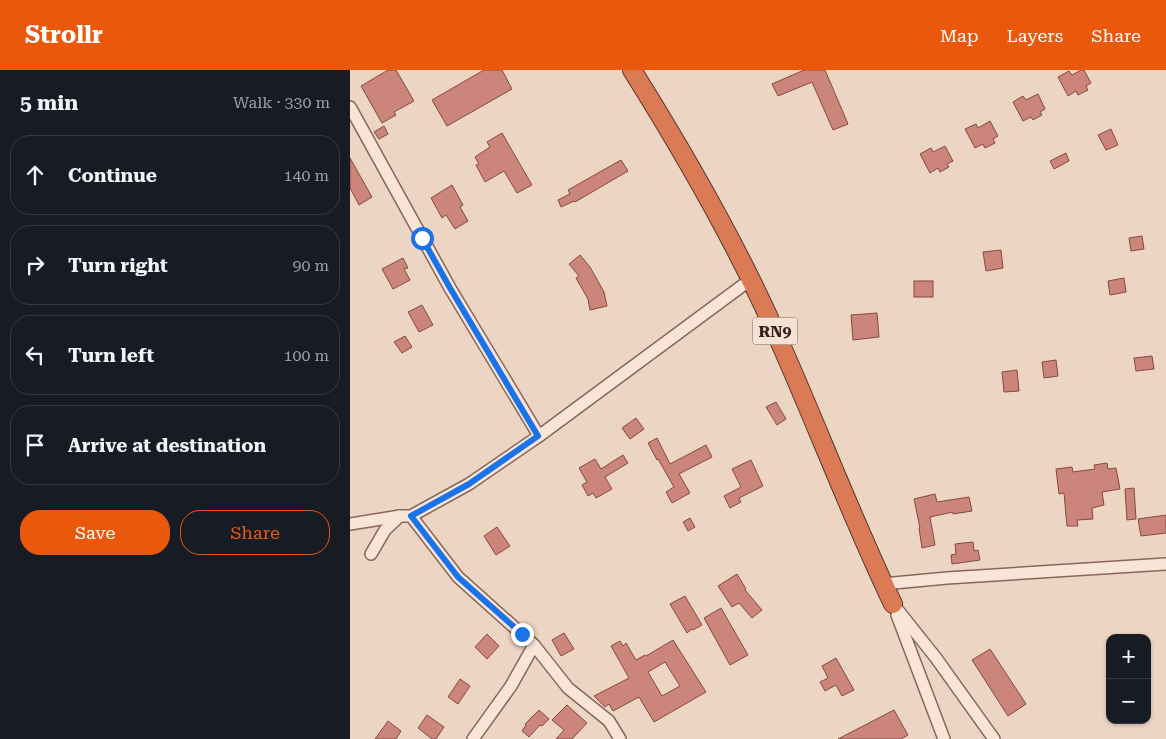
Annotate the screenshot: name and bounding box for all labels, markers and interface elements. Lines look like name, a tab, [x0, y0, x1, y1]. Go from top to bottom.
text: Strollr	[25, 21, 103, 49]
text: Map	[940, 25, 979, 46]
text: Layers	[1007, 25, 1063, 46]
text: Share	[1091, 25, 1141, 46]
text: 5 min	[20, 91, 78, 115]
text: Walk · 330 m	[233, 93, 330, 112]
icon: ahead	[21, 161, 49, 189]
text: Continue	[68, 164, 157, 187]
text: 140 m	[283, 166, 329, 185]
route start	[411, 227, 434, 250]
icon: right	[21, 251, 49, 279]
text: Turn right	[68, 254, 168, 277]
text: 90 m	[292, 256, 329, 275]
road number: RN9	[752, 318, 798, 344]
icon: left	[21, 341, 49, 369]
text: Turn left	[68, 344, 154, 367]
text: 100 m	[283, 346, 329, 365]
icon: arrive	[21, 431, 49, 459]
text: Arrive at destination	[68, 434, 266, 457]
button: Save	[20, 510, 170, 555]
button: Share	[180, 510, 330, 555]
route end	[511, 623, 534, 646]
map controls	[1106, 634, 1151, 724]
button: +	[1106, 634, 1151, 679]
button: −	[1106, 679, 1151, 724]

